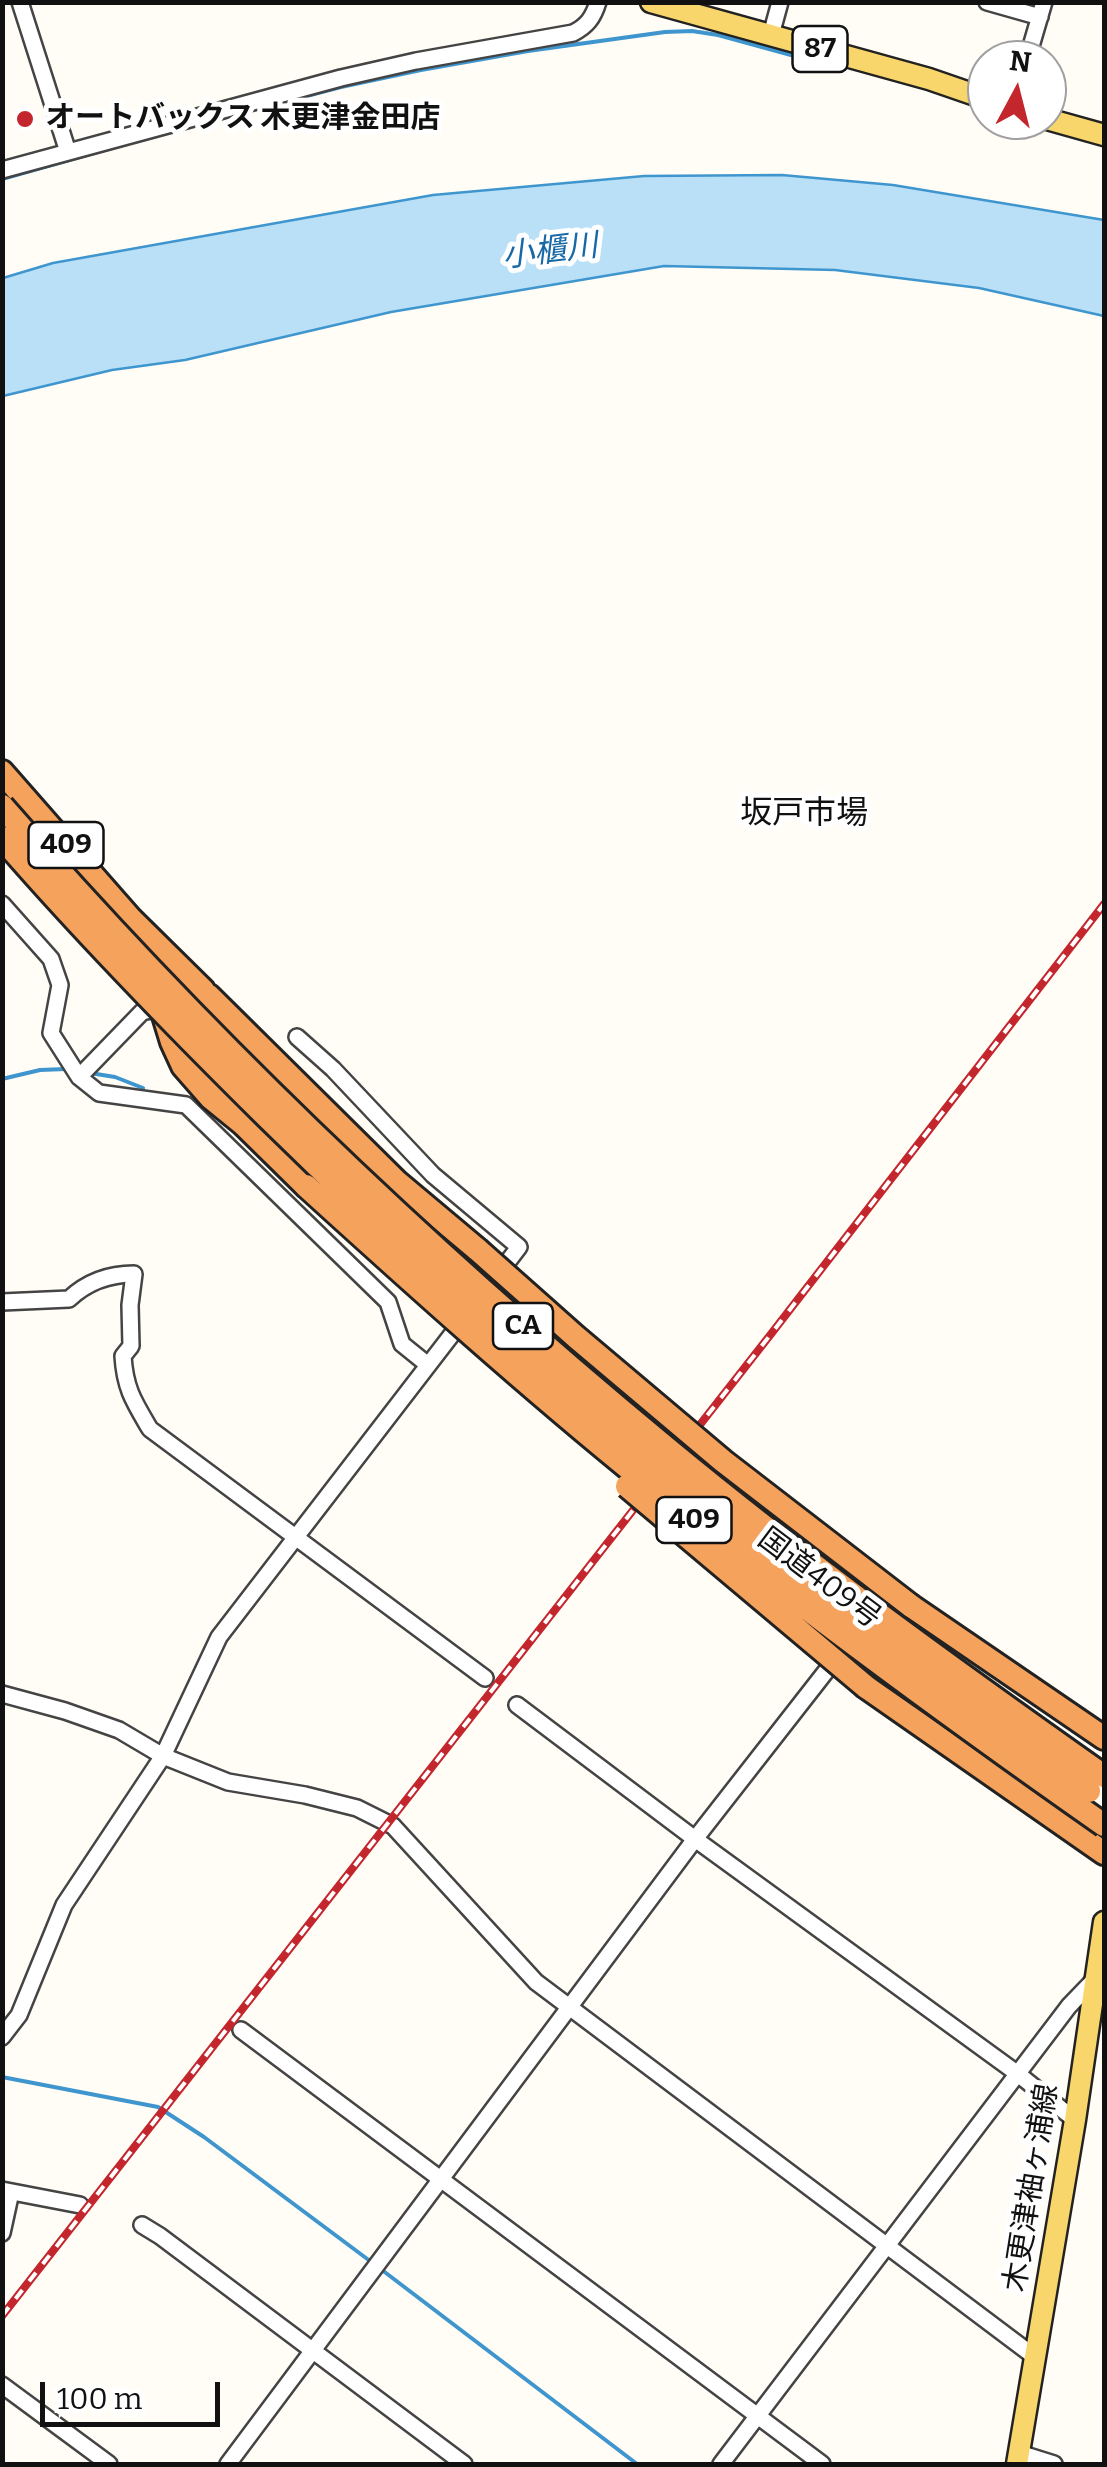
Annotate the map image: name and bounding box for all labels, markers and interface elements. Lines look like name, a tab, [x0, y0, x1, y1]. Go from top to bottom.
road number: 87	[792, 26, 848, 72]
north arrow	[967, 40, 1067, 140]
text: N	[1008, 44, 1033, 79]
place label: オートバックス 木更津金田店	[45, 101, 440, 137]
marker: オートバックス 木更津金田店	[14, 108, 36, 130]
water label: 小櫃川	[500, 227, 600, 277]
district label: 坂戸市場	[740, 795, 868, 833]
road number: 409	[28, 822, 104, 868]
road number: CA	[493, 1303, 553, 1349]
road number: 409	[656, 1497, 732, 1543]
street label: 国道409号	[751, 1521, 887, 1637]
street label: 木更津袖ヶ浦線	[998, 2081, 1066, 2295]
scale bar	[45, 2362, 225, 2424]
text: 100 m	[57, 2381, 142, 2417]

